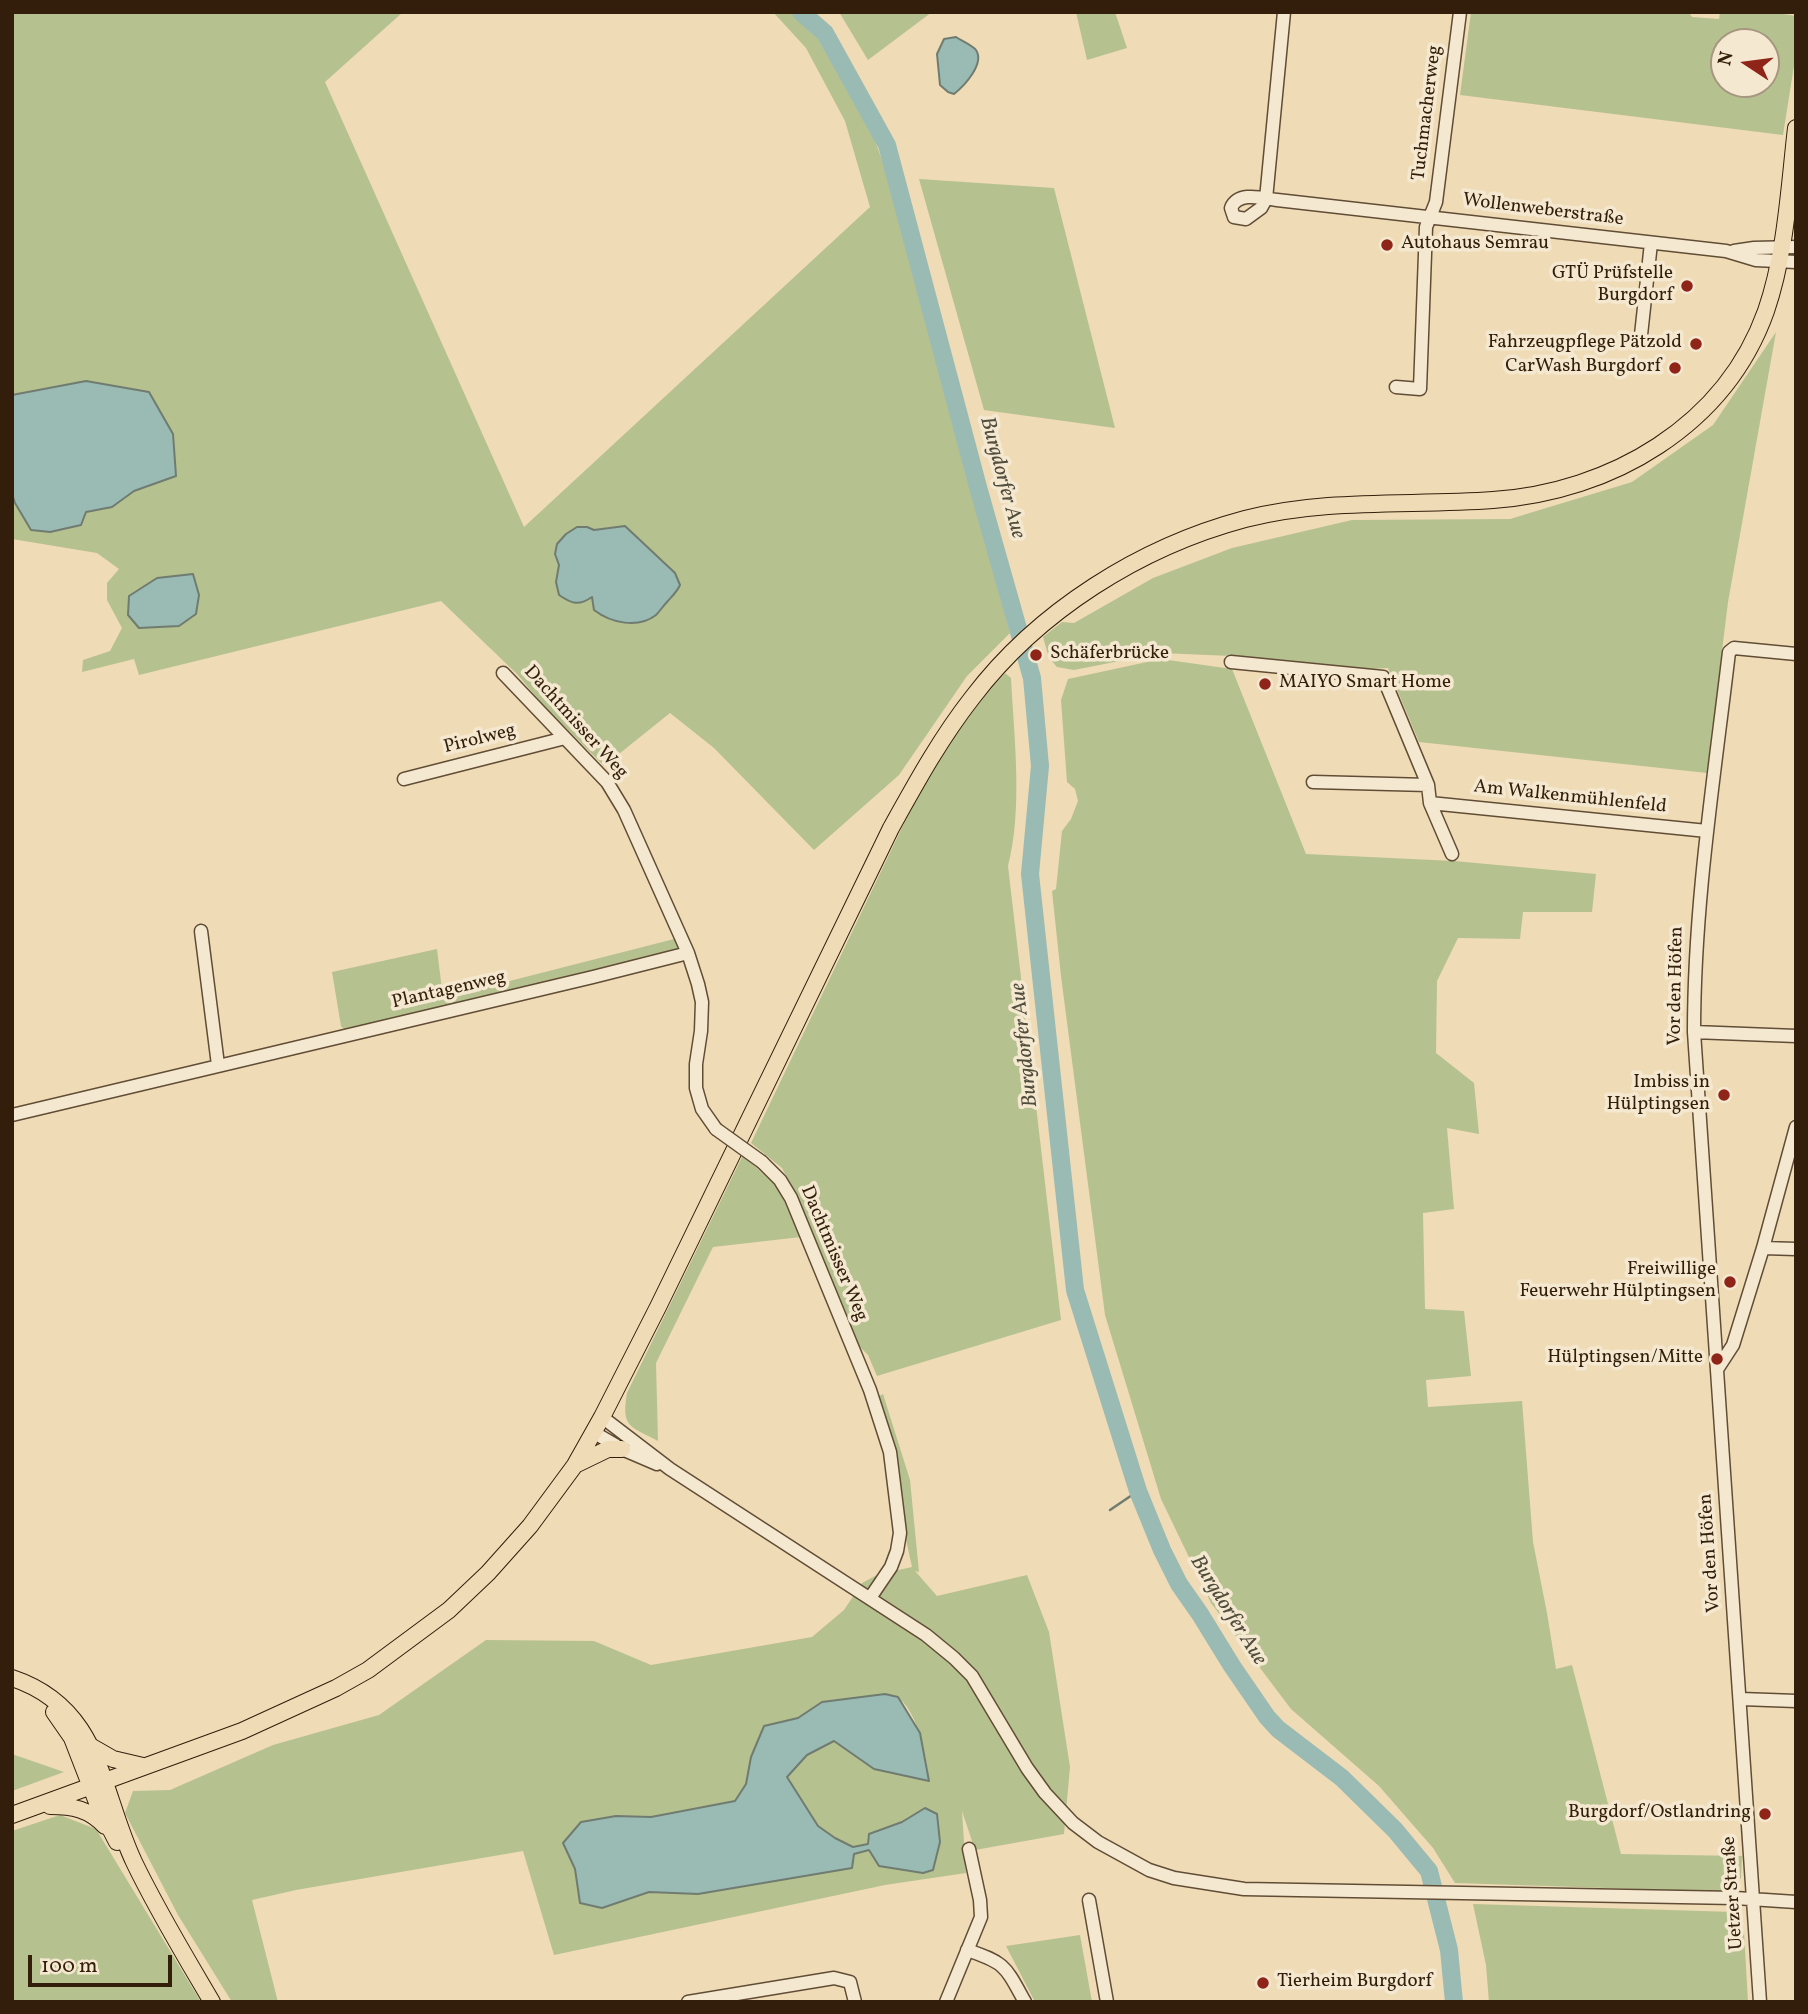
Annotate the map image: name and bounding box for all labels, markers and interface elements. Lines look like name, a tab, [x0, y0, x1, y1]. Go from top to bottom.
north arrow	[1710, 28, 1780, 98]
street label: Tuchmacherweg	[1408, 44, 1448, 182]
text: N	[1712, 49, 1741, 68]
street label: Wollenweberstraße	[1461, 190, 1625, 232]
place label: Autohaus Semrau	[1401, 234, 1549, 256]
marker: Autohaus Semrau	[1379, 237, 1395, 253]
place label: GTÜ Prüfstelle Burgdorf	[1552, 264, 1673, 308]
marker: GTÜ Prüfstelle Burgdorf	[1679, 278, 1695, 294]
place label: Fahrzeugpflege Pätzold	[1488, 333, 1682, 355]
marker: Fahrzeugpflege Pätzold	[1688, 336, 1704, 352]
place label: CarWash Burgdorf	[1505, 357, 1661, 379]
marker: CarWash Burgdorf	[1667, 360, 1683, 376]
water label: Burgdorfer Aue	[973, 414, 1029, 542]
place label: Schäferbrücke	[1050, 644, 1169, 666]
marker: Schäferbrücke	[1028, 647, 1044, 663]
street label: Dachtmisser Weg	[518, 661, 632, 785]
place label: MAIYO Smart Home	[1279, 673, 1451, 695]
marker: MAIYO Smart Home	[1257, 676, 1273, 692]
street label: Pirolweg	[442, 720, 518, 760]
street label: Am Walkenmühlenfeld	[1472, 777, 1668, 819]
street label: Vor den Höfen	[1665, 926, 1689, 1046]
street label: Plantagenweg	[390, 967, 508, 1015]
water label: Burgdorfer Aue	[1007, 982, 1045, 1108]
place label: Imbiss in Hülptingsen	[1606, 1073, 1710, 1117]
marker: Imbiss in Hülptingsen	[1716, 1087, 1732, 1103]
street label: Dachtmisser Weg	[794, 1183, 872, 1325]
place label: Freiwillige Feuerwehr Hülptingsen	[1519, 1260, 1716, 1304]
marker: Freiwillige Feuerwehr Hülptingsen	[1722, 1274, 1738, 1290]
place label: Hülptingsen/Mitte	[1547, 1348, 1703, 1370]
marker: Hülptingsen/Mitte	[1709, 1351, 1725, 1367]
street label: Vor den Höfen	[1695, 1493, 1727, 1613]
water label: Burgdorfer Aue	[1183, 1551, 1271, 1671]
place label: Burgdorf/Ostlandring	[1568, 1803, 1751, 1825]
marker: Burgdorf/Ostlandring	[1757, 1806, 1773, 1822]
street label: Uetzer Straße	[1719, 1835, 1749, 1951]
scale bar	[32, 1940, 175, 1984]
text: 100 m	[41, 1952, 98, 1981]
place label: Tierheim Burgdorf	[1277, 1972, 1432, 1994]
marker: Tierheim Burgdorf	[1255, 1975, 1271, 1991]

